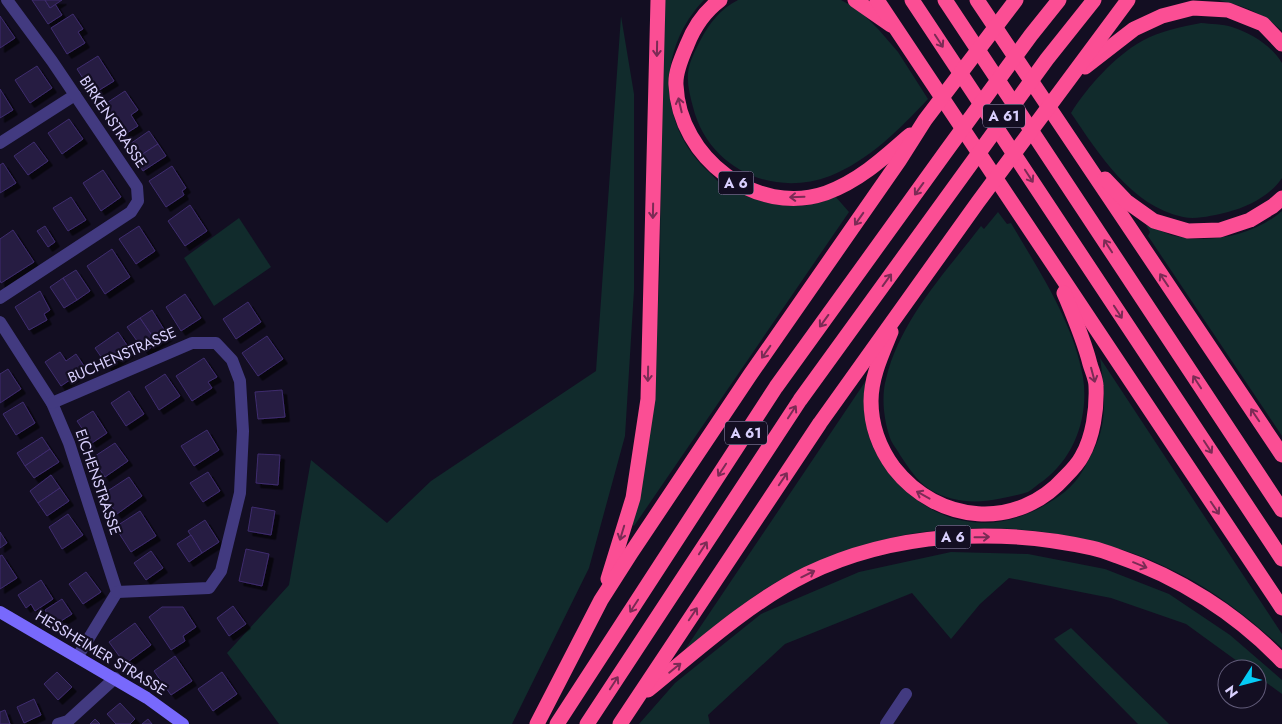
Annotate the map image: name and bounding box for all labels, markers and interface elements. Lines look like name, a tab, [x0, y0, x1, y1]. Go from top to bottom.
one-way arrow	[934, 33, 944, 47]
one-way arrow	[652, 40, 661, 56]
street label: BIRKENSTRASSE	[74, 72, 152, 172]
one-way arrow	[675, 98, 684, 114]
road number: A 61	[983, 104, 1025, 128]
one-way arrow	[1024, 169, 1034, 183]
road number: A 6	[718, 172, 754, 194]
one-way arrow	[914, 182, 924, 196]
one-way arrow	[789, 193, 805, 202]
one-way arrow	[648, 203, 657, 219]
one-way arrow	[854, 212, 864, 226]
one-way arrow	[1102, 240, 1112, 254]
one-way arrow	[882, 273, 892, 287]
one-way arrow	[1159, 273, 1169, 287]
one-way arrow	[1113, 305, 1124, 319]
one-way arrow	[819, 314, 829, 328]
street label: BUCHENSTRASSE	[64, 321, 180, 389]
one-way arrow	[761, 345, 771, 359]
one-way arrow	[644, 365, 653, 381]
one-way arrow	[1089, 367, 1099, 383]
one-way arrow	[1192, 375, 1202, 389]
one-way arrow	[787, 405, 798, 419]
one-way arrow	[1250, 408, 1260, 422]
road number: A 61	[725, 422, 767, 444]
street label: EICHENSTRASSE	[70, 426, 126, 538]
one-way arrow	[1203, 440, 1213, 454]
one-way arrow	[717, 462, 727, 476]
one-way arrow	[778, 472, 788, 486]
one-way arrow	[917, 490, 931, 500]
one-way arrow	[1210, 501, 1221, 515]
one-way arrow	[617, 525, 626, 541]
road number: A 6	[936, 526, 970, 548]
one-way arrow	[973, 532, 989, 542]
one-way arrow	[698, 541, 708, 555]
one-way arrow	[1133, 561, 1148, 570]
one-way arrow	[800, 569, 815, 579]
one-way arrow	[628, 599, 639, 613]
street label: HESSHEIMER STRASSE	[31, 605, 171, 701]
one-way arrow	[688, 608, 698, 622]
north arrow	[1217, 659, 1267, 709]
one-way arrow	[668, 663, 681, 674]
one-way arrow	[609, 677, 619, 691]
text: N	[1220, 681, 1243, 702]

